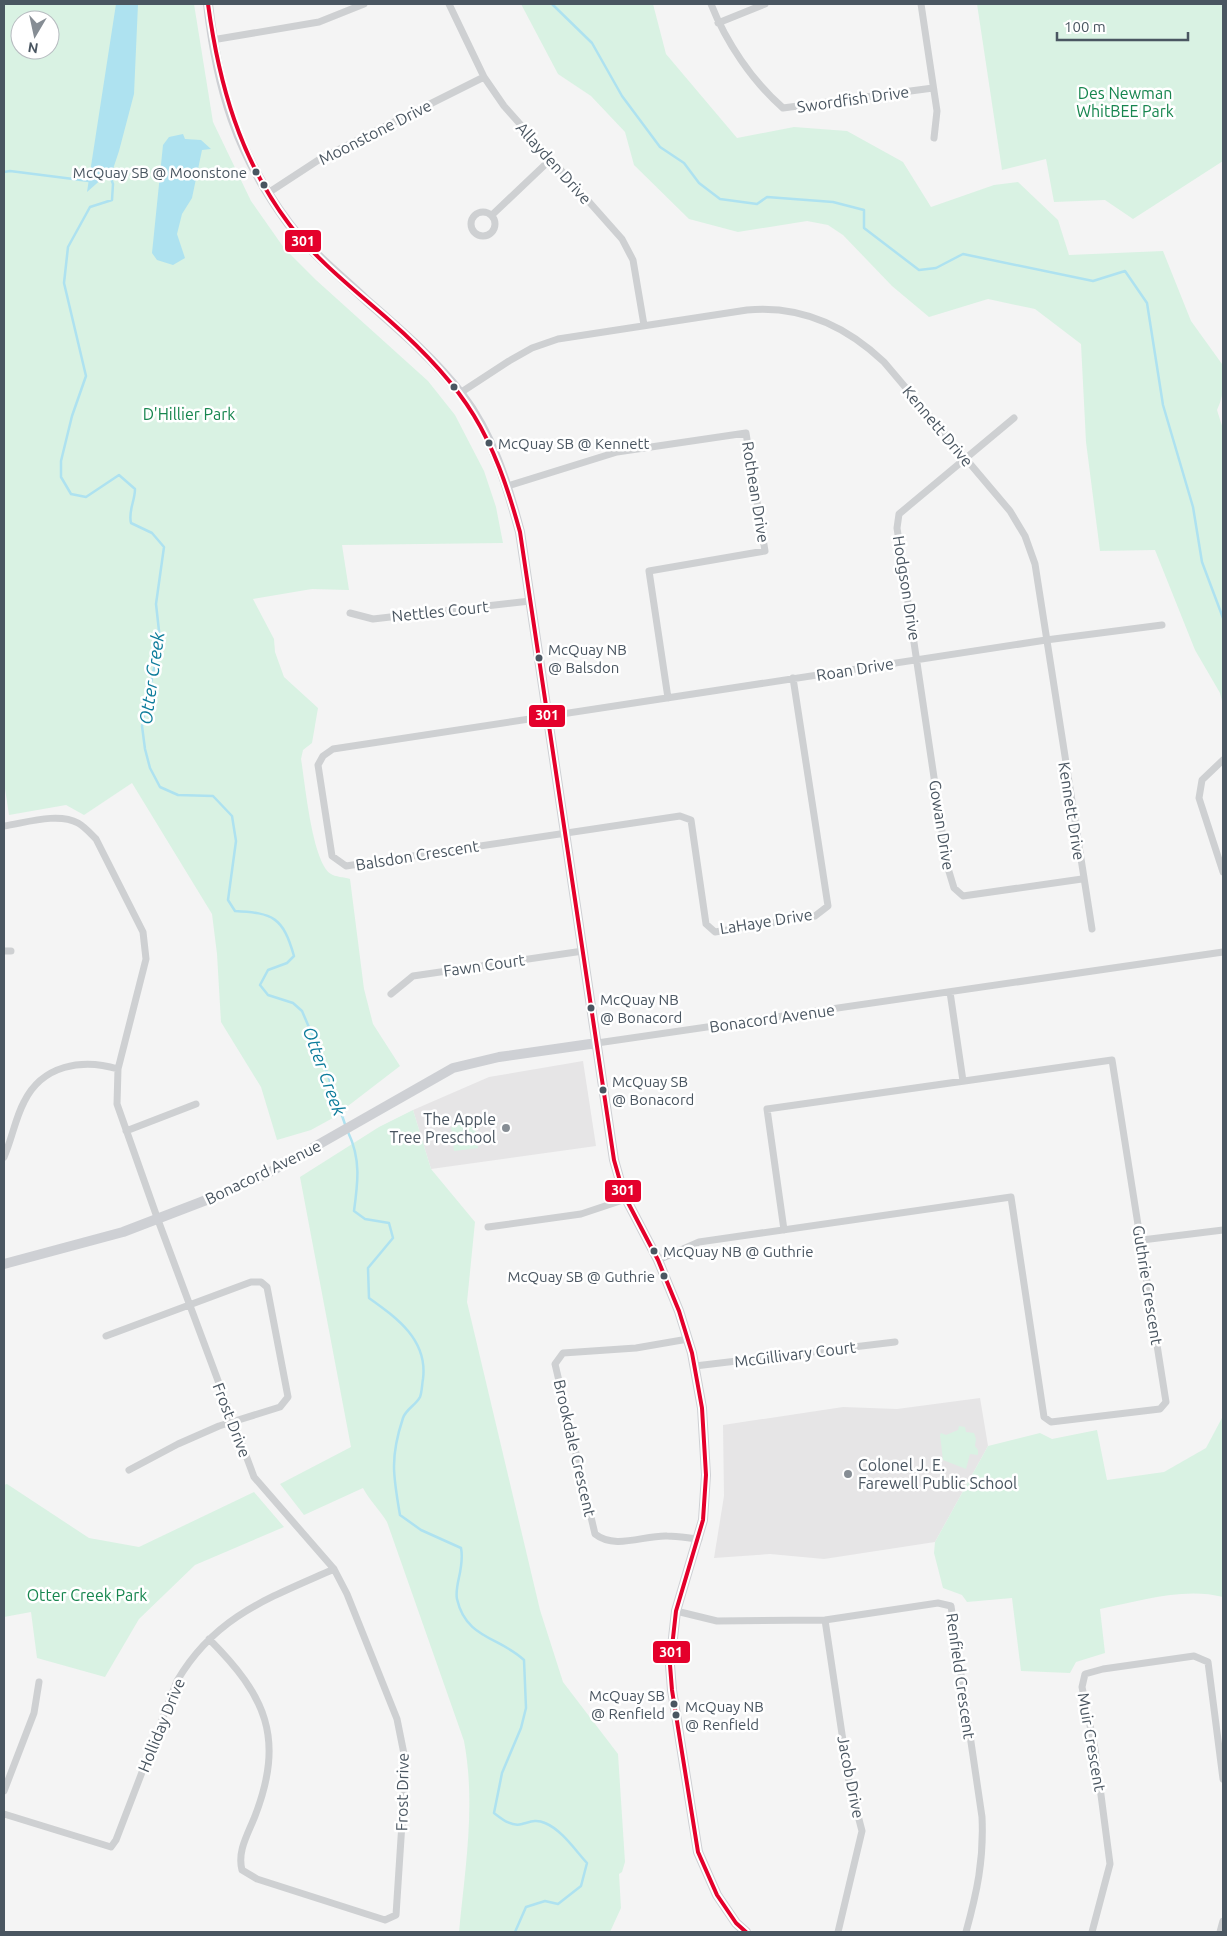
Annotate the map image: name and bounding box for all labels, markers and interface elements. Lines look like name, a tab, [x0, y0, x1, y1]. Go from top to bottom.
north arrow	[10, 10, 60, 60]
scale bar	[1057, 10, 1188, 42]
text: 100 m	[1064, 18, 1106, 35]
text: N	[27, 39, 39, 57]
street label: Swordfish Drive	[796, 82, 910, 116]
park label: Des Newman WhitBEE Park	[1076, 84, 1174, 120]
street label: Moonstone Drive	[316, 96, 434, 168]
street label: Allayden Drive	[513, 119, 595, 207]
place label: McQuay SB @ Moonstone	[73, 164, 247, 181]
marker: McQuay SB @ Moonstone	[251, 167, 261, 177]
unlabelled marker	[259, 180, 269, 190]
line badge: 301	[284, 229, 322, 253]
text: 301	[291, 233, 315, 249]
unlabelled marker	[449, 382, 459, 392]
street label: Kennett Drive	[899, 382, 977, 470]
park label: D'Hillier Park	[143, 405, 235, 423]
place label: McQuay SB @ Kennett	[498, 435, 650, 452]
marker: McQuay SB @ Kennett	[484, 438, 494, 448]
street label: Rothean Drive	[739, 440, 773, 544]
street label: Hodgson Drive	[890, 534, 924, 642]
street label: Nettles Court	[391, 597, 490, 625]
water label: Otter Creek	[135, 630, 168, 726]
place label: McQuay NB @ Balsdon	[548, 641, 627, 676]
marker: McQuay NB @ Balsdon	[534, 653, 544, 663]
street label: Roan Drive	[815, 654, 895, 684]
line badge: 301	[528, 704, 566, 728]
text: 301	[535, 707, 559, 723]
street label: Kennett Drive	[1055, 760, 1089, 862]
street label: Gowan Drive	[926, 779, 958, 871]
street label: Balsdon Crescent	[354, 836, 481, 874]
street label: LaHaye Drive	[718, 905, 814, 937]
street label: Fawn Court	[442, 950, 526, 980]
place label: McQuay NB @ Bonacord	[600, 991, 682, 1026]
street label: Bonacord Avenue	[708, 1000, 836, 1036]
marker: McQuay NB @ Bonacord	[586, 1003, 596, 1013]
water label: Otter Creek	[300, 1024, 351, 1119]
place label: McQuay SB @ Bonacord	[612, 1073, 694, 1108]
marker: McQuay SB @ Bonacord	[598, 1085, 608, 1095]
place label: The Apple Tree Preschool	[389, 1110, 496, 1146]
marker: The Apple Tree Preschool	[500, 1122, 512, 1134]
street label: Bonacord Avenue	[202, 1136, 324, 1208]
line badge: 301	[604, 1179, 642, 1203]
text: 301	[611, 1182, 635, 1198]
street label: Guthrie Crescent	[1130, 1224, 1166, 1347]
place label: McQuay NB @ Guthrie	[663, 1243, 813, 1260]
marker: McQuay NB @ Guthrie	[649, 1246, 659, 1256]
place label: McQuay SB @ Guthrie	[507, 1268, 655, 1285]
marker: McQuay SB @ Guthrie	[659, 1271, 669, 1281]
street label: McGillivary Court	[733, 1338, 858, 1370]
street label: Brookdale Crescent	[550, 1378, 600, 1519]
street label: Frost Drive	[210, 1380, 254, 1460]
place label: Colonel J. E. Farewell Public School	[858, 1456, 1017, 1492]
marker: Colonel J. E. Farewell Public School	[842, 1468, 854, 1480]
park label: Otter Creek Park	[27, 1586, 147, 1604]
street label: Renfield Crescent	[943, 1612, 979, 1741]
line badge: 301	[652, 1640, 691, 1664]
text: 301	[659, 1644, 683, 1660]
street label: Holliday Drive	[134, 1675, 188, 1775]
place label: McQuay SB @ Renfield	[589, 1687, 665, 1722]
street label: Muir Crescent	[1074, 1691, 1110, 1793]
place label: McQuay NB @ Renfield	[685, 1698, 764, 1733]
marker: McQuay SB @ Renfield	[669, 1699, 679, 1709]
marker: McQuay NB @ Renfield	[671, 1710, 681, 1720]
street label: Jacob Drive	[834, 1734, 868, 1820]
street label: Frost Drive	[392, 1753, 412, 1831]

